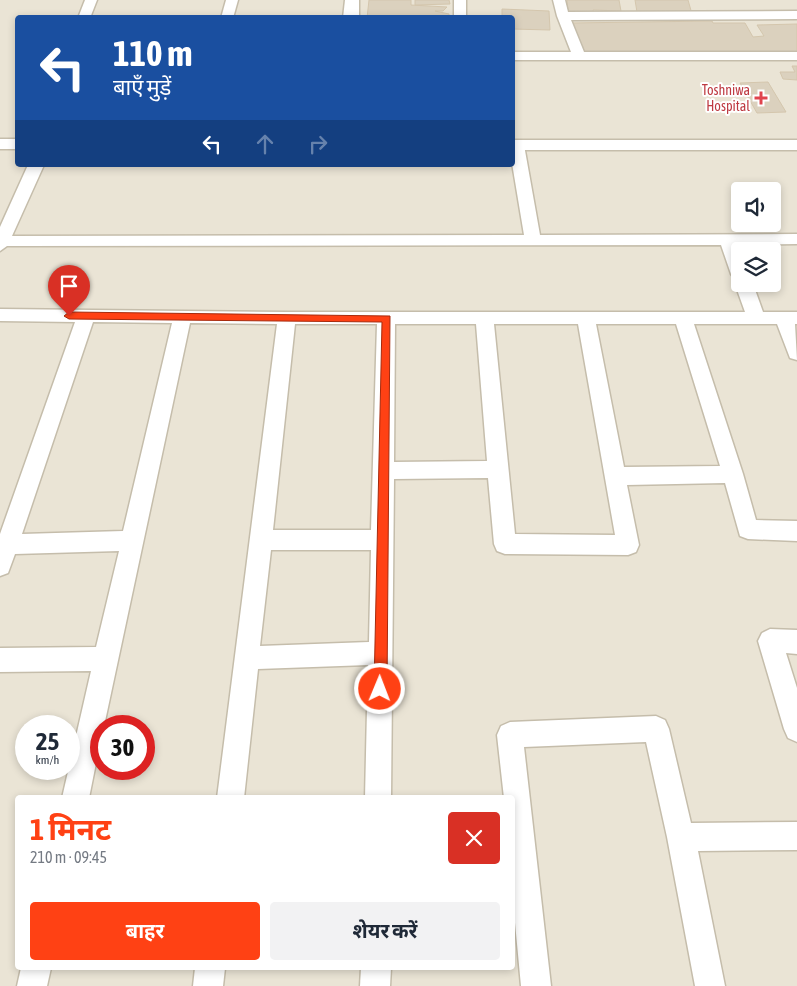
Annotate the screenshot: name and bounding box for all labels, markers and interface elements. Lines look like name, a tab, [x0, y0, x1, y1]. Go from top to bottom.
text: 110 m	[113, 33, 192, 73]
icon: left	[30, 35, 95, 100]
text: बाएँ मुड़ें	[113, 74, 171, 100]
place label: Toshniwa Hospital	[702, 82, 750, 114]
marker: Toshniwa Hospital	[754, 91, 768, 105]
icon: left	[198, 130, 226, 158]
icon: ahead	[251, 130, 279, 158]
icon: right	[304, 130, 332, 158]
map controls	[731, 182, 781, 292]
button: sound	[731, 182, 781, 232]
button: layers	[731, 242, 781, 292]
pin	[48, 265, 90, 316]
icon: arrive	[55, 272, 83, 300]
position arrow	[353, 662, 405, 714]
speed limit sign: 30	[90, 715, 155, 780]
text: 25	[36, 727, 59, 755]
text: km/h	[36, 753, 59, 767]
text: 1 मिनट	[30, 812, 111, 846]
button: close	[448, 812, 500, 864]
text: 210 m · 09:45	[30, 848, 107, 866]
button: बाहर	[30, 902, 260, 960]
button: शेयर करें	[270, 902, 500, 960]

